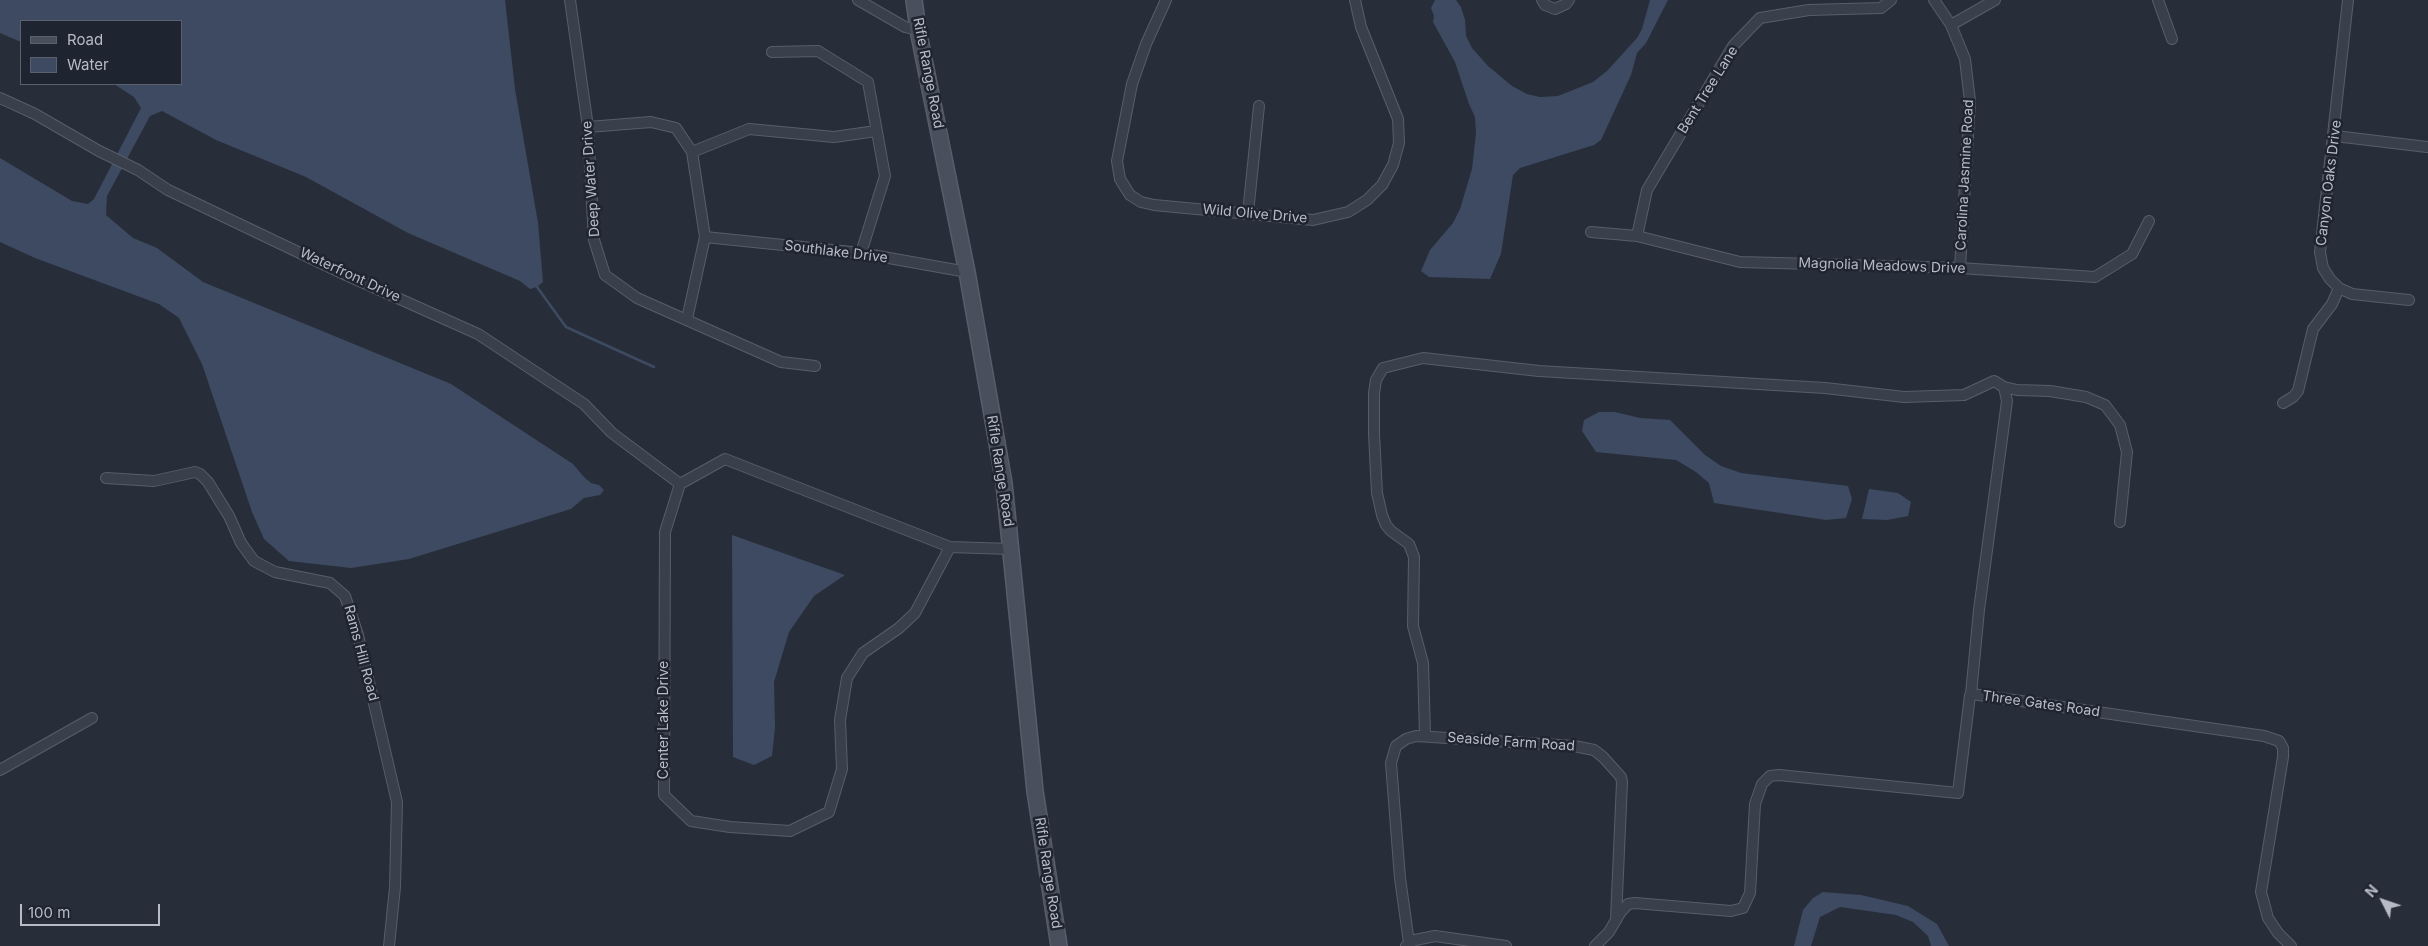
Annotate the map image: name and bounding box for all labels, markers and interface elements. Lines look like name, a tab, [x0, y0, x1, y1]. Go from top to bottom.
street label: Rifle Range Road	[909, 16, 947, 130]
legend	[20, 20, 182, 85]
text: Road	[67, 30, 103, 49]
street label: Bent Tree Lane	[1674, 43, 1742, 137]
text: Water	[67, 55, 109, 74]
street label: Carolina Jasmine Road	[1953, 99, 1977, 251]
street label: Canyon Oaks Drive	[2313, 119, 2345, 247]
street label: Deep Water Drive	[579, 120, 603, 238]
street label: Wild Olive Drive	[1202, 201, 1308, 227]
street label: Southlake Drive	[783, 237, 889, 267]
street label: Waterfront Drive	[297, 244, 403, 306]
street label: Magnolia Meadows Drive	[1798, 255, 1966, 277]
street label: Rifle Range Road	[983, 414, 1017, 528]
street label: Rams Hill Road	[340, 603, 382, 703]
street label: Center Lake Drive	[656, 661, 672, 779]
street label: Three Gates Road	[1981, 687, 2101, 721]
street label: Seaside Farm Road	[1447, 729, 1575, 755]
street label: Rifle Range Road	[1031, 816, 1065, 930]
north arrow	[2358, 876, 2408, 926]
text: N	[2361, 881, 2381, 900]
scale bar	[22, 894, 162, 926]
text: 100 m	[28, 903, 70, 922]

